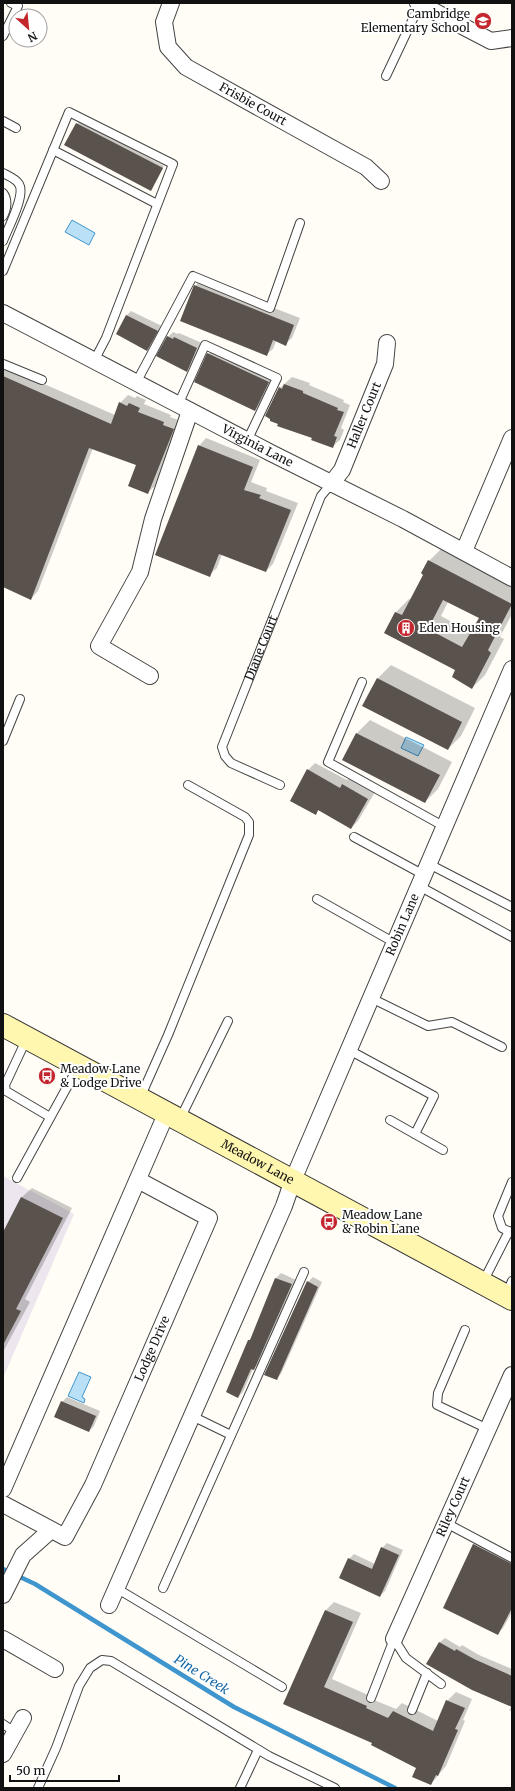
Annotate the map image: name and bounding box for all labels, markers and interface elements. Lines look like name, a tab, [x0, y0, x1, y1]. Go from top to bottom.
place label: Cambridge Elementary School	[361, 6, 470, 35]
north arrow	[8, 8, 48, 48]
school or university icon: Cambridge Elementary School	[473, 11, 493, 31]
text: N	[25, 29, 40, 45]
street label: Frisbie Court	[217, 79, 290, 129]
street label: Haller Court	[344, 379, 384, 450]
street label: Virginia Lane	[219, 420, 296, 470]
street label: Diane Court	[241, 613, 280, 682]
building icon: Eden Housing	[396, 618, 416, 638]
place label: Eden Housing	[419, 620, 500, 635]
street label: Robin Lane	[382, 891, 422, 958]
place label: Meadow Lane & Lodge Drive	[60, 1061, 141, 1090]
bus stop icon: Meadow Lane & Lodge Drive	[37, 1066, 57, 1086]
street label: Meadow Lane	[219, 1136, 297, 1187]
place label: Meadow Lane & Robin Lane	[342, 1207, 422, 1236]
bus stop icon: Meadow Lane & Robin Lane	[319, 1212, 339, 1232]
street label: Lodge Drive	[131, 1314, 173, 1383]
street label: Riley Court	[433, 1474, 473, 1539]
water label: Pine Creek	[171, 1651, 233, 1698]
scale bar	[10, 1757, 119, 1783]
text: 50 m	[16, 1763, 45, 1778]

